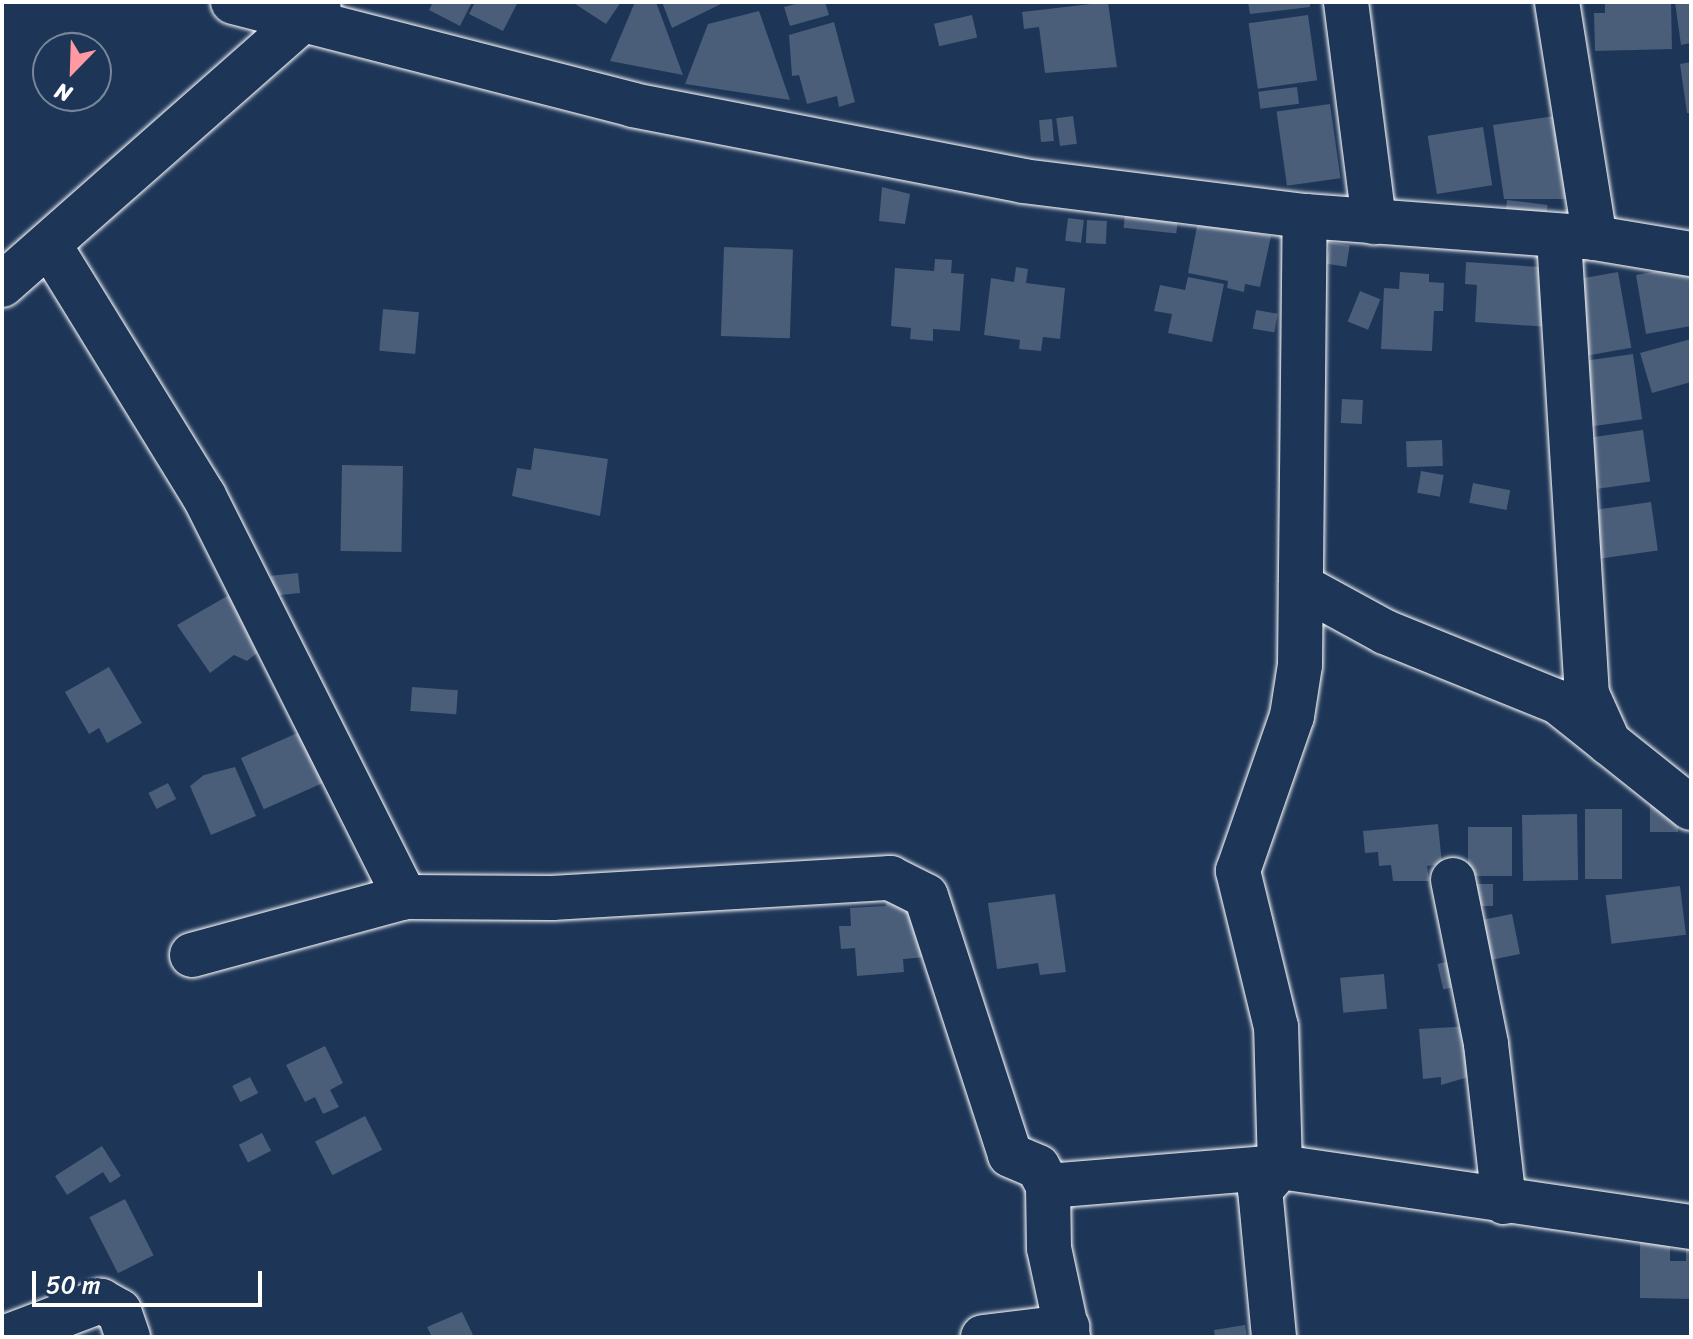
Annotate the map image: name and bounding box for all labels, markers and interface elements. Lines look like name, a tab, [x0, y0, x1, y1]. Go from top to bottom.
north arrow	[32, 32, 112, 112]
text: N	[49, 72, 78, 114]
scale bar	[36, 1255, 266, 1305]
text: 50 m	[46, 1264, 101, 1306]

